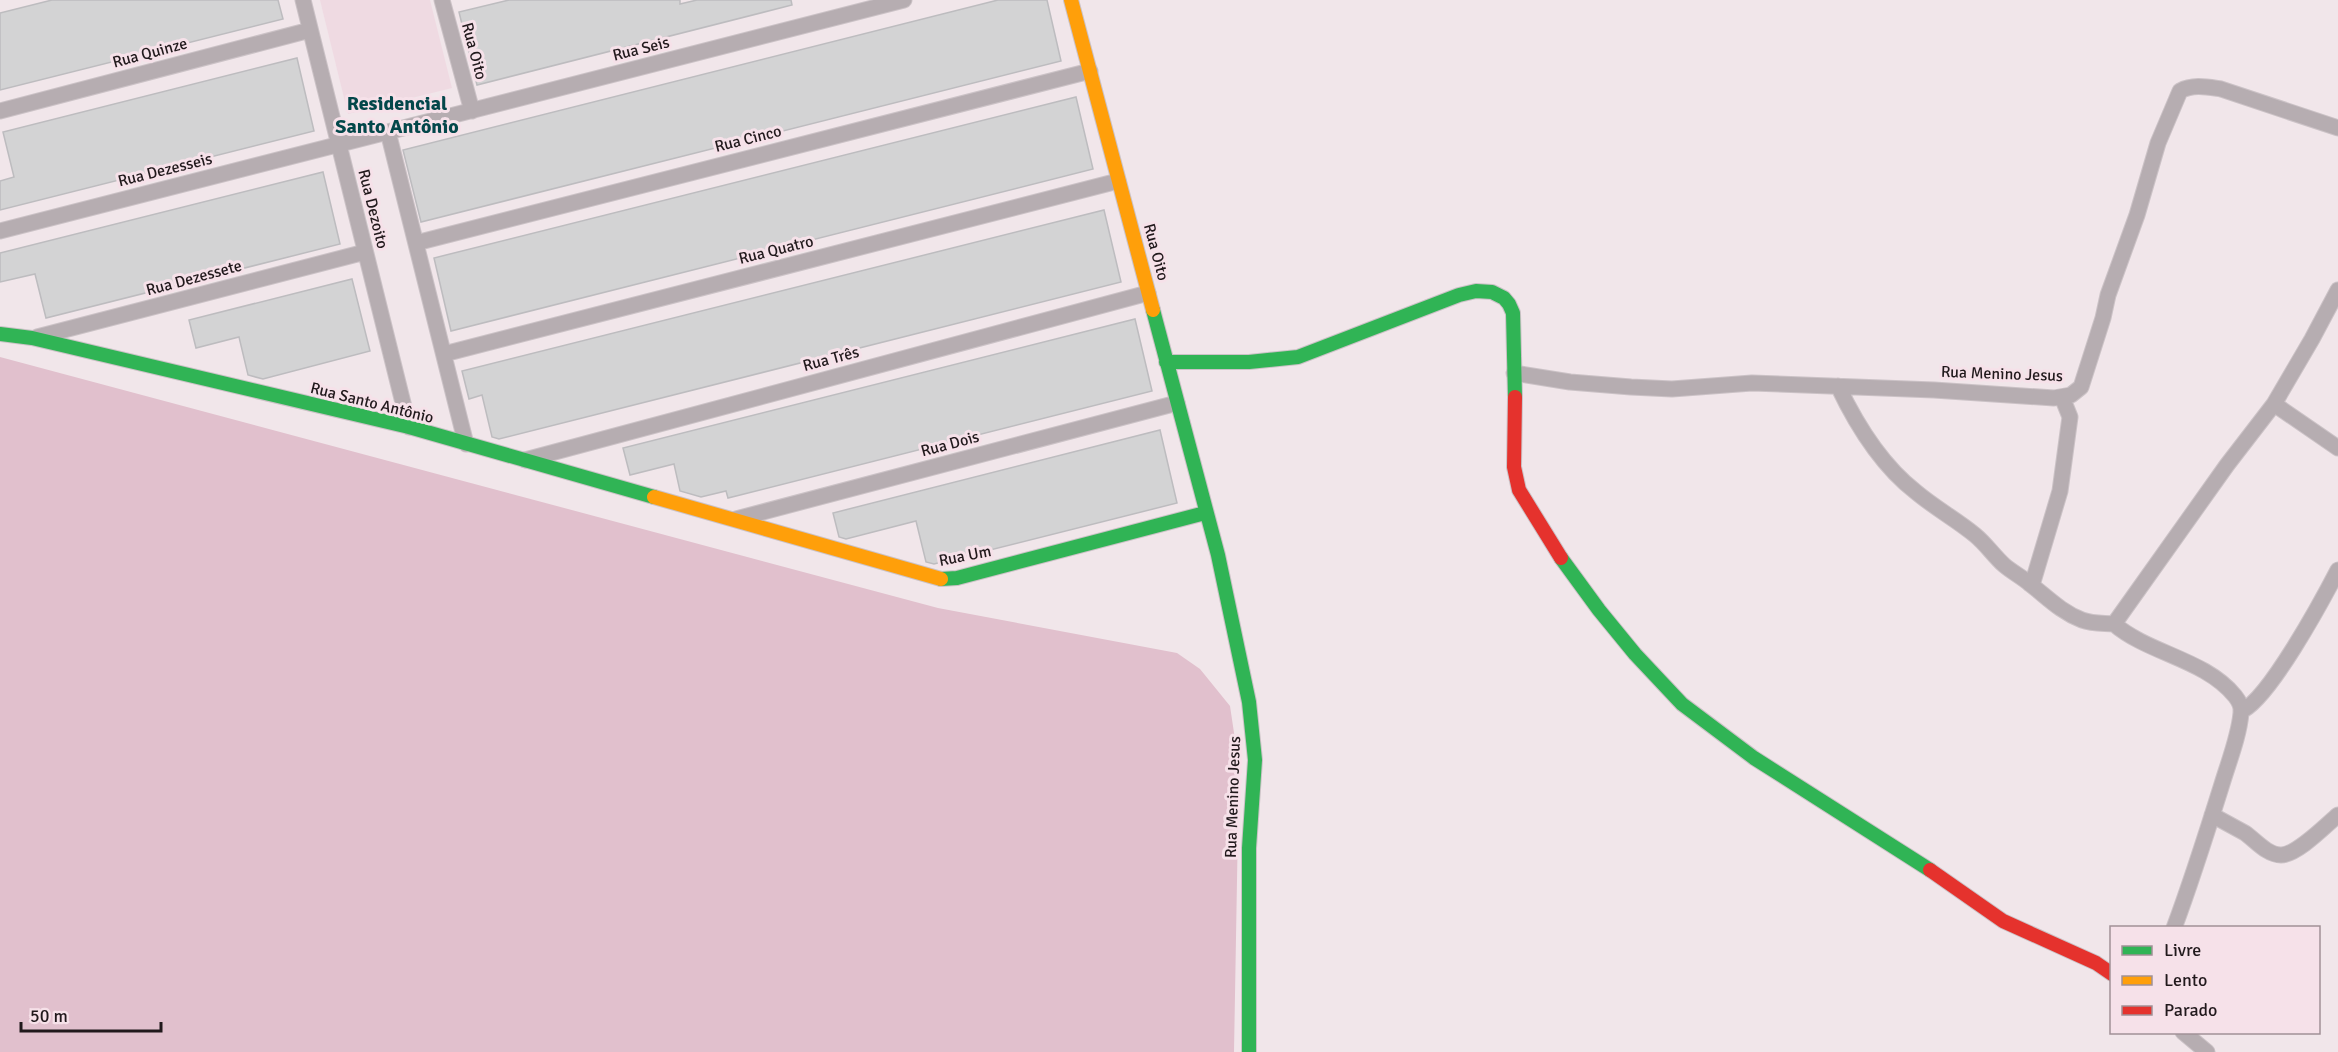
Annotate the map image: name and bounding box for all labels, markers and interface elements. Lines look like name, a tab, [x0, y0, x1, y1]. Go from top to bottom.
street label: Rua Oito	[457, 20, 491, 82]
street label: Rua Seis	[610, 32, 672, 66]
street label: Rua Quinze	[110, 33, 190, 73]
district label: Residencial Santo Antônio	[335, 91, 459, 139]
street label: Rua Cinco	[713, 121, 783, 157]
street label: Rua Dezesseis	[116, 149, 214, 191]
street label: Rua Dezoito	[353, 167, 393, 251]
street label: Rua Oito	[1139, 221, 1173, 283]
street label: Rua Quatro	[737, 231, 815, 269]
street label: Rua Dezessete	[144, 256, 244, 300]
street label: Rua Três	[801, 342, 861, 376]
street label: Rua Menino Jesus	[1941, 362, 2063, 386]
street label: Rua Santo Antônio	[308, 378, 436, 428]
street label: Rua Dois	[919, 427, 981, 461]
street label: Rua Um	[937, 541, 993, 571]
street label: Rua Menino Jesus	[1221, 736, 1245, 858]
legend	[2110, 926, 2320, 1034]
text: Livre	[2164, 939, 2201, 961]
text: Lento	[2164, 969, 2207, 991]
scale bar	[21, 995, 160, 1033]
text: Parado	[2164, 999, 2217, 1021]
text: 50 m	[30, 1005, 68, 1027]

